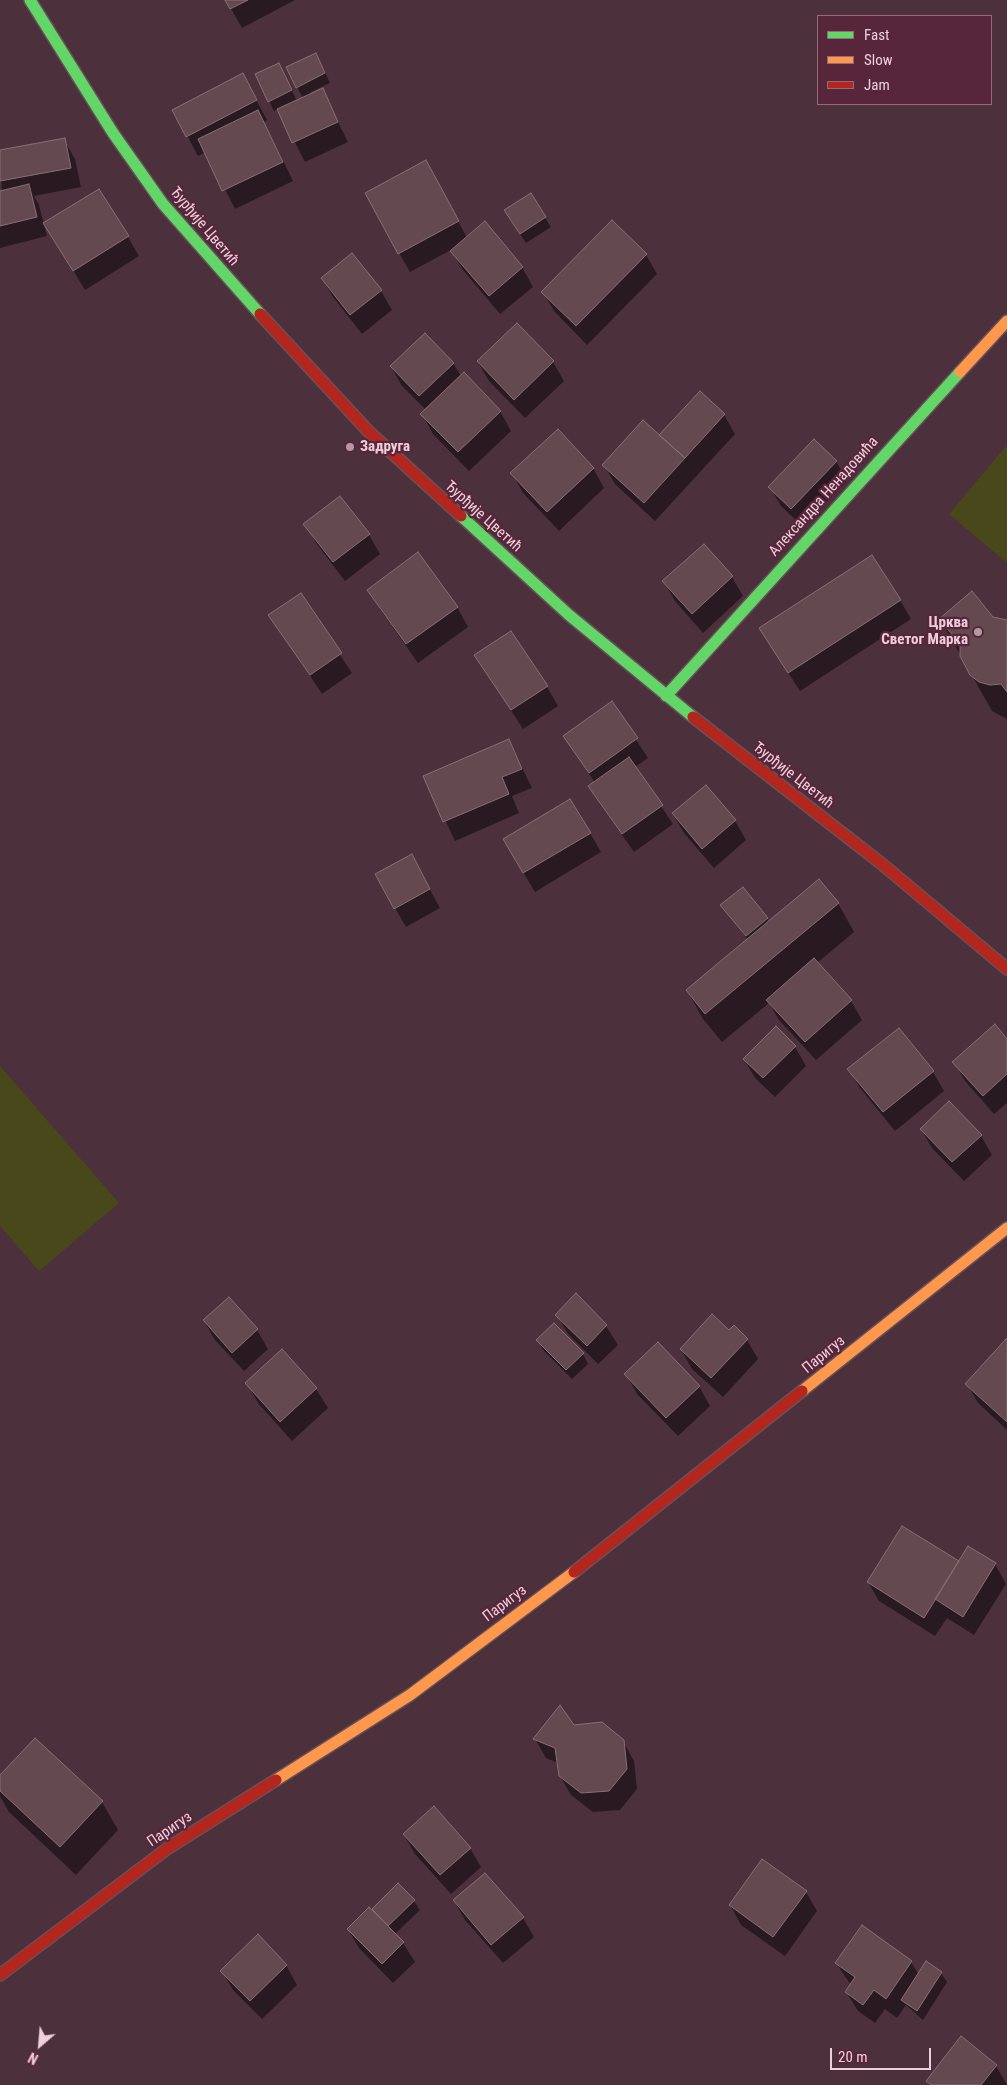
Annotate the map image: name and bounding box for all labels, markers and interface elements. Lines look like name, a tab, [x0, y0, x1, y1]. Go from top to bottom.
legend	[817, 15, 992, 105]
text: Fast	[864, 26, 889, 44]
text: Slow	[864, 51, 893, 69]
text: Jam	[864, 76, 890, 94]
street label: Ђурђије Цветић	[166, 184, 242, 270]
street label: Александра Ненадовића	[765, 433, 883, 561]
place label: Задруга	[360, 438, 410, 456]
marker: Задруга	[344, 441, 356, 453]
street label: Ђурђије Цветић	[441, 478, 525, 556]
place label: Црква Светог Марка	[881, 614, 968, 649]
marker: Црква Светог Марка	[972, 626, 984, 638]
street label: Ђурђије Цветић	[749, 739, 837, 813]
street label: Паригуз	[799, 1332, 849, 1378]
street label: Паригуз	[480, 1582, 530, 1626]
street label: Паригуз	[144, 1809, 196, 1851]
north arrow	[15, 2020, 65, 2070]
scale bar	[832, 2038, 933, 2070]
text: 20 m	[838, 2048, 868, 2066]
text: N	[26, 2049, 41, 2067]

